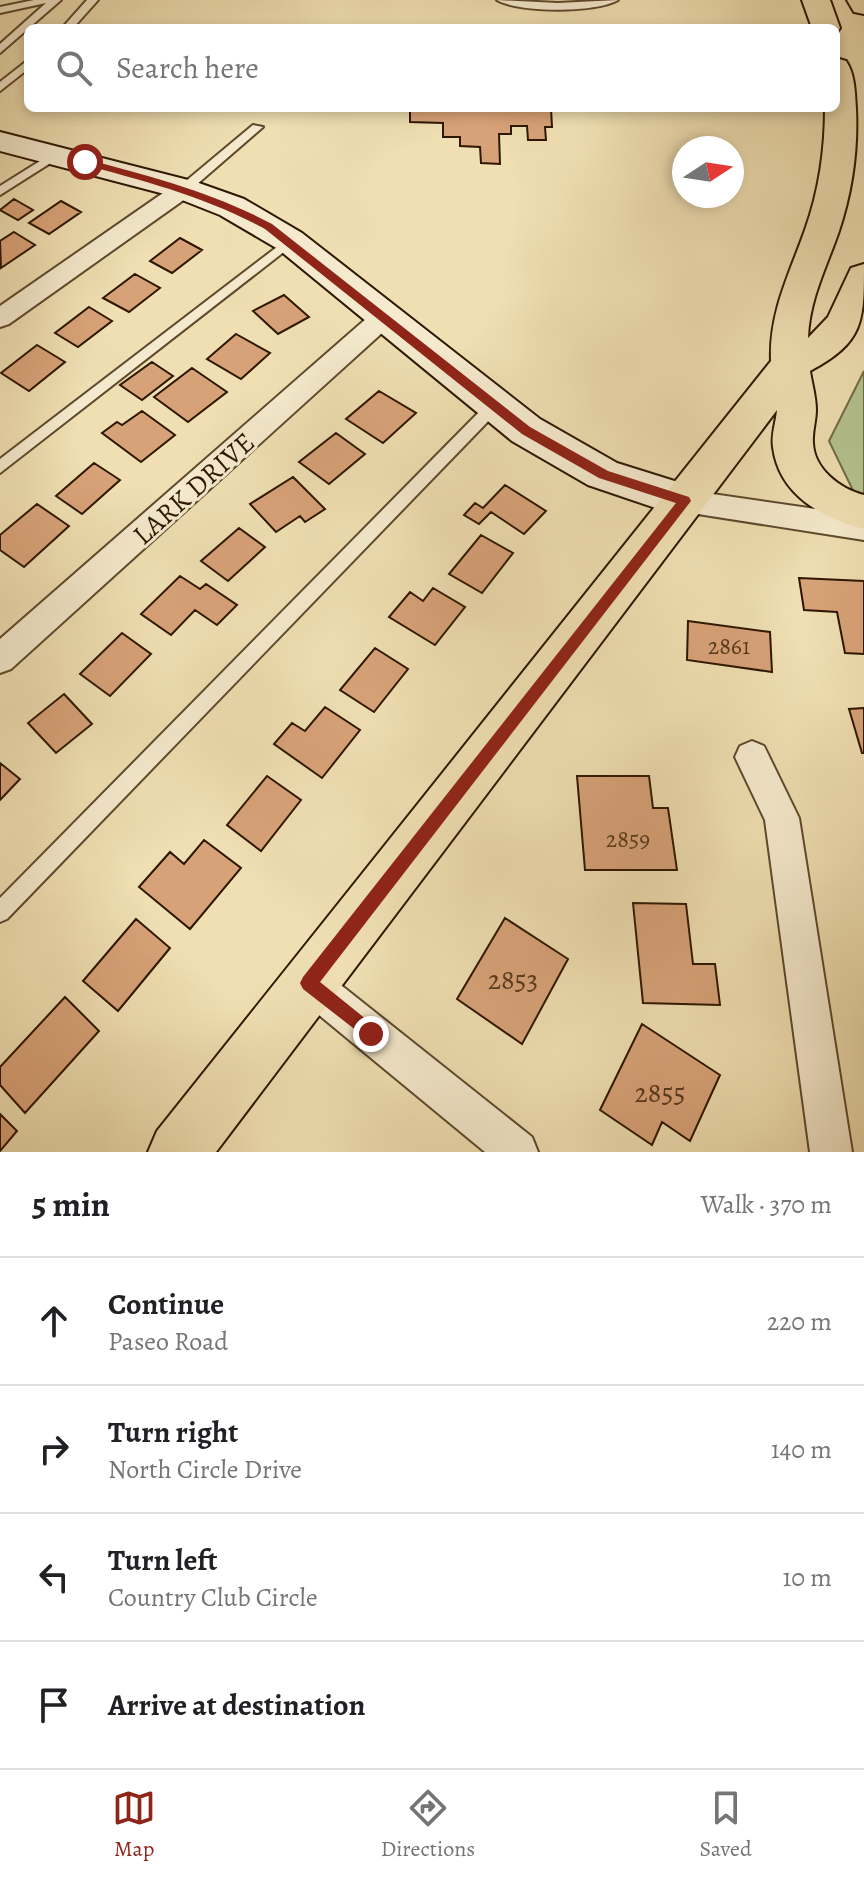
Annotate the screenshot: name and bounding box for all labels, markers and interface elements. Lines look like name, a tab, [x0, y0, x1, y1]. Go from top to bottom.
search box	[24, 24, 840, 112]
icon: search	[52, 46, 96, 90]
text: Search here	[116, 48, 259, 88]
north arrow	[672, 136, 744, 208]
route start	[67, 144, 103, 180]
street label: LARK DRIVE	[124, 424, 263, 554]
house number: 2861	[708, 630, 750, 662]
house number: 2859	[606, 823, 650, 855]
house number: 2853	[488, 961, 538, 999]
route end	[353, 1016, 389, 1052]
house number: 2855	[635, 1074, 685, 1112]
text: 5 min	[32, 1181, 110, 1228]
text: Walk · 370 m	[701, 1187, 832, 1222]
text: Continue	[108, 1284, 224, 1324]
icon: ahead	[32, 1299, 76, 1343]
text: 220 m	[767, 1304, 832, 1339]
text: Paseo Road	[108, 1324, 228, 1359]
text: Turn right	[108, 1412, 238, 1452]
icon: right	[32, 1427, 76, 1471]
text: 140 m	[771, 1432, 832, 1467]
text: North Circle Drive	[108, 1452, 302, 1487]
text: Turn left	[108, 1540, 217, 1580]
icon: left	[32, 1555, 76, 1599]
text: 10 m	[782, 1560, 832, 1595]
text: Country Club Circle	[108, 1580, 318, 1615]
icon: arrive	[32, 1683, 76, 1727]
text: Arrive at destination	[108, 1685, 365, 1725]
tab: Map	[112, 1786, 156, 1864]
tab: Directions	[381, 1786, 475, 1864]
tab: Saved	[700, 1786, 752, 1864]

